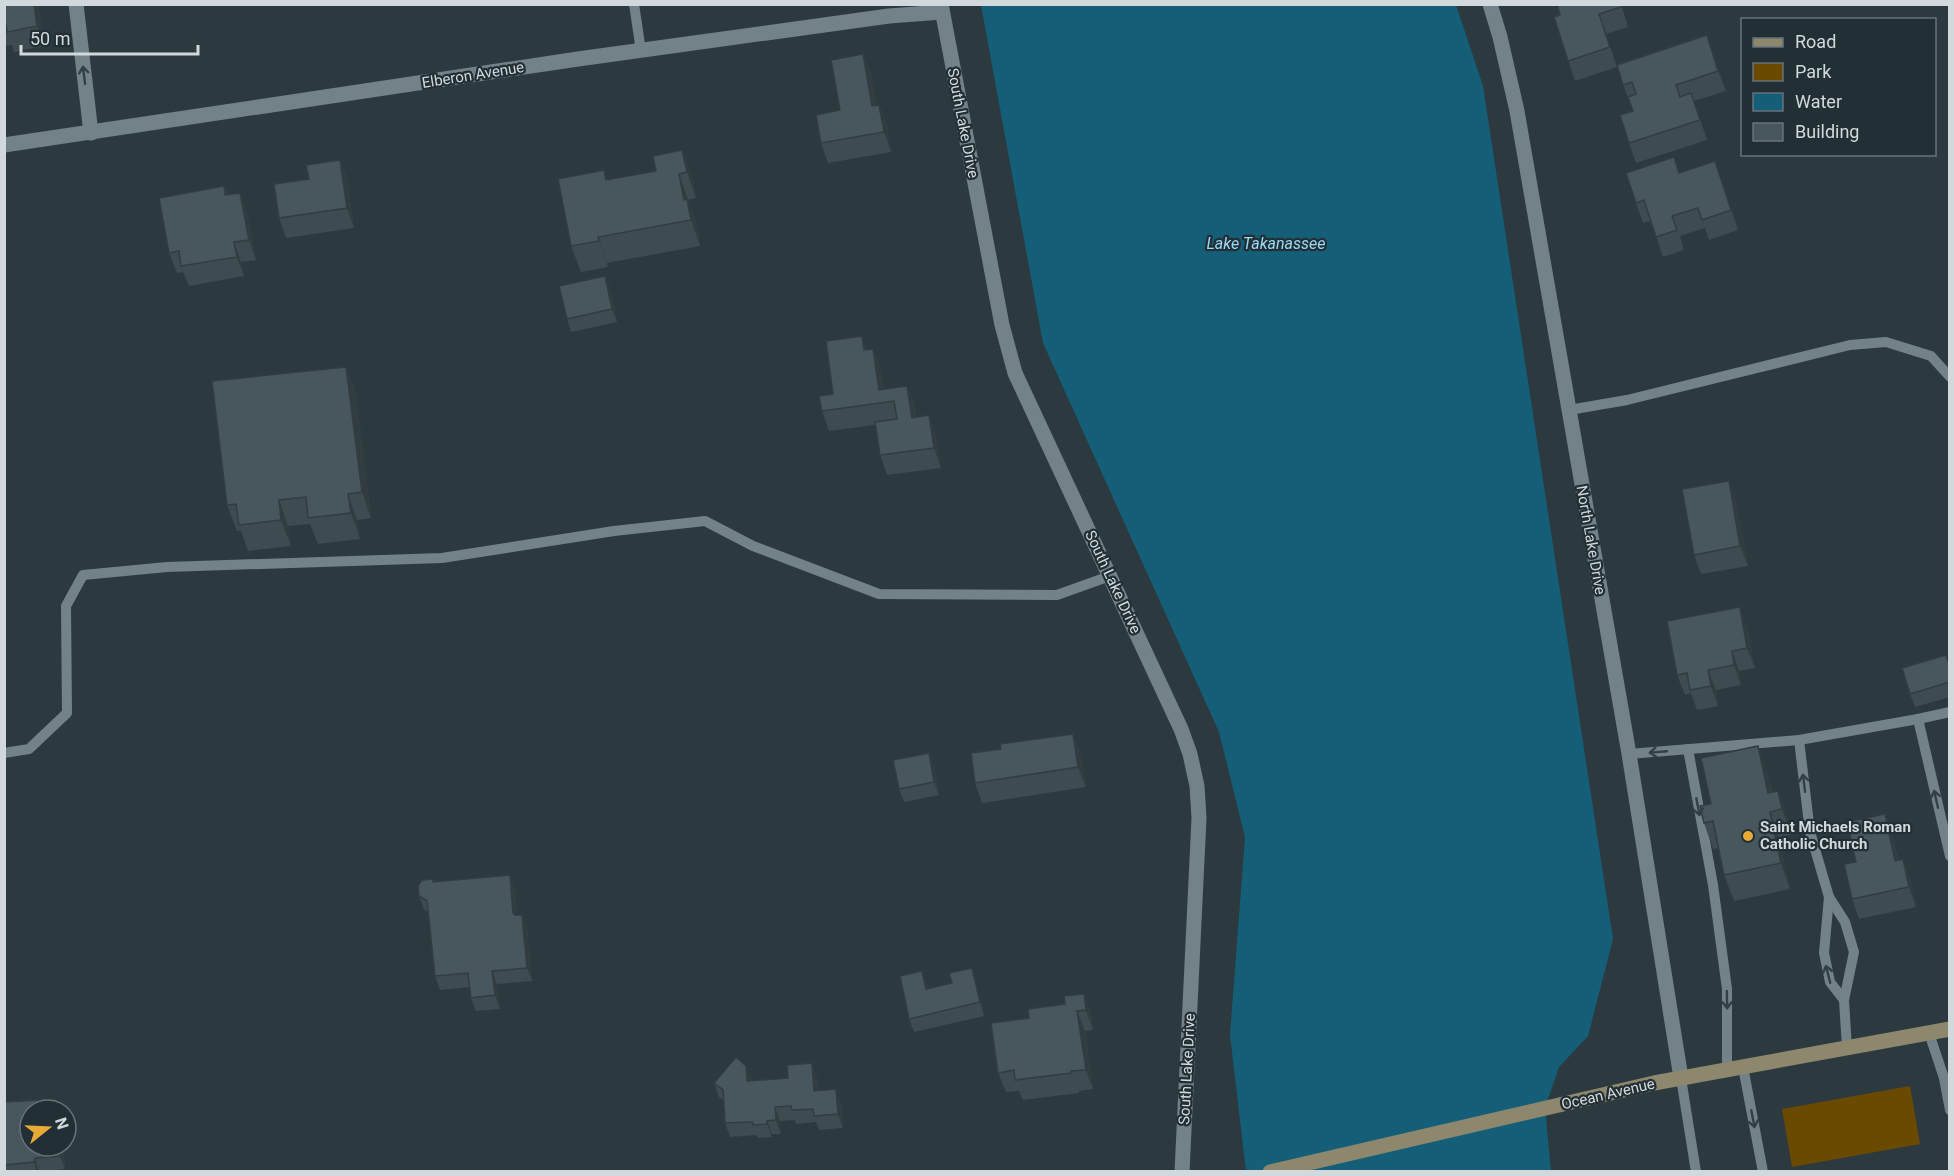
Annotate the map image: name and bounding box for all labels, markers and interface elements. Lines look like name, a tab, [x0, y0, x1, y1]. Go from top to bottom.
scale bar	[21, 18, 198, 56]
legend	[1741, 18, 1936, 156]
text: 50 m	[30, 28, 70, 49]
text: Road	[1795, 31, 1836, 52]
street label: Elberon Avenue	[421, 58, 525, 92]
text: Park	[1795, 61, 1832, 82]
one-way arrow	[78, 65, 89, 85]
street label: South Lake Drive	[944, 66, 982, 180]
text: Water	[1795, 91, 1842, 112]
text: Building	[1795, 121, 1859, 142]
water label: Lake Takanassee	[1207, 234, 1325, 253]
street label: North Lake Drive	[1573, 484, 1609, 596]
street label: South Lake Drive	[1081, 528, 1145, 636]
one-way arrow	[1649, 746, 1669, 757]
one-way arrow	[1798, 773, 1809, 793]
one-way arrow	[1930, 790, 1942, 809]
one-way arrow	[1693, 796, 1704, 816]
place label: Saint Michaels Roman Catholic Church	[1760, 818, 1911, 853]
marker: Saint Michaels Roman Catholic Church	[1741, 829, 1755, 843]
one-way arrow	[1822, 964, 1834, 983]
one-way arrow	[1721, 989, 1733, 1009]
street label: South Lake Drive	[1175, 1013, 1199, 1125]
street label: Ocean Avenue	[1560, 1074, 1657, 1113]
north arrow	[18, 1098, 78, 1158]
one-way arrow	[1748, 1109, 1759, 1129]
text: N	[51, 1115, 73, 1132]

